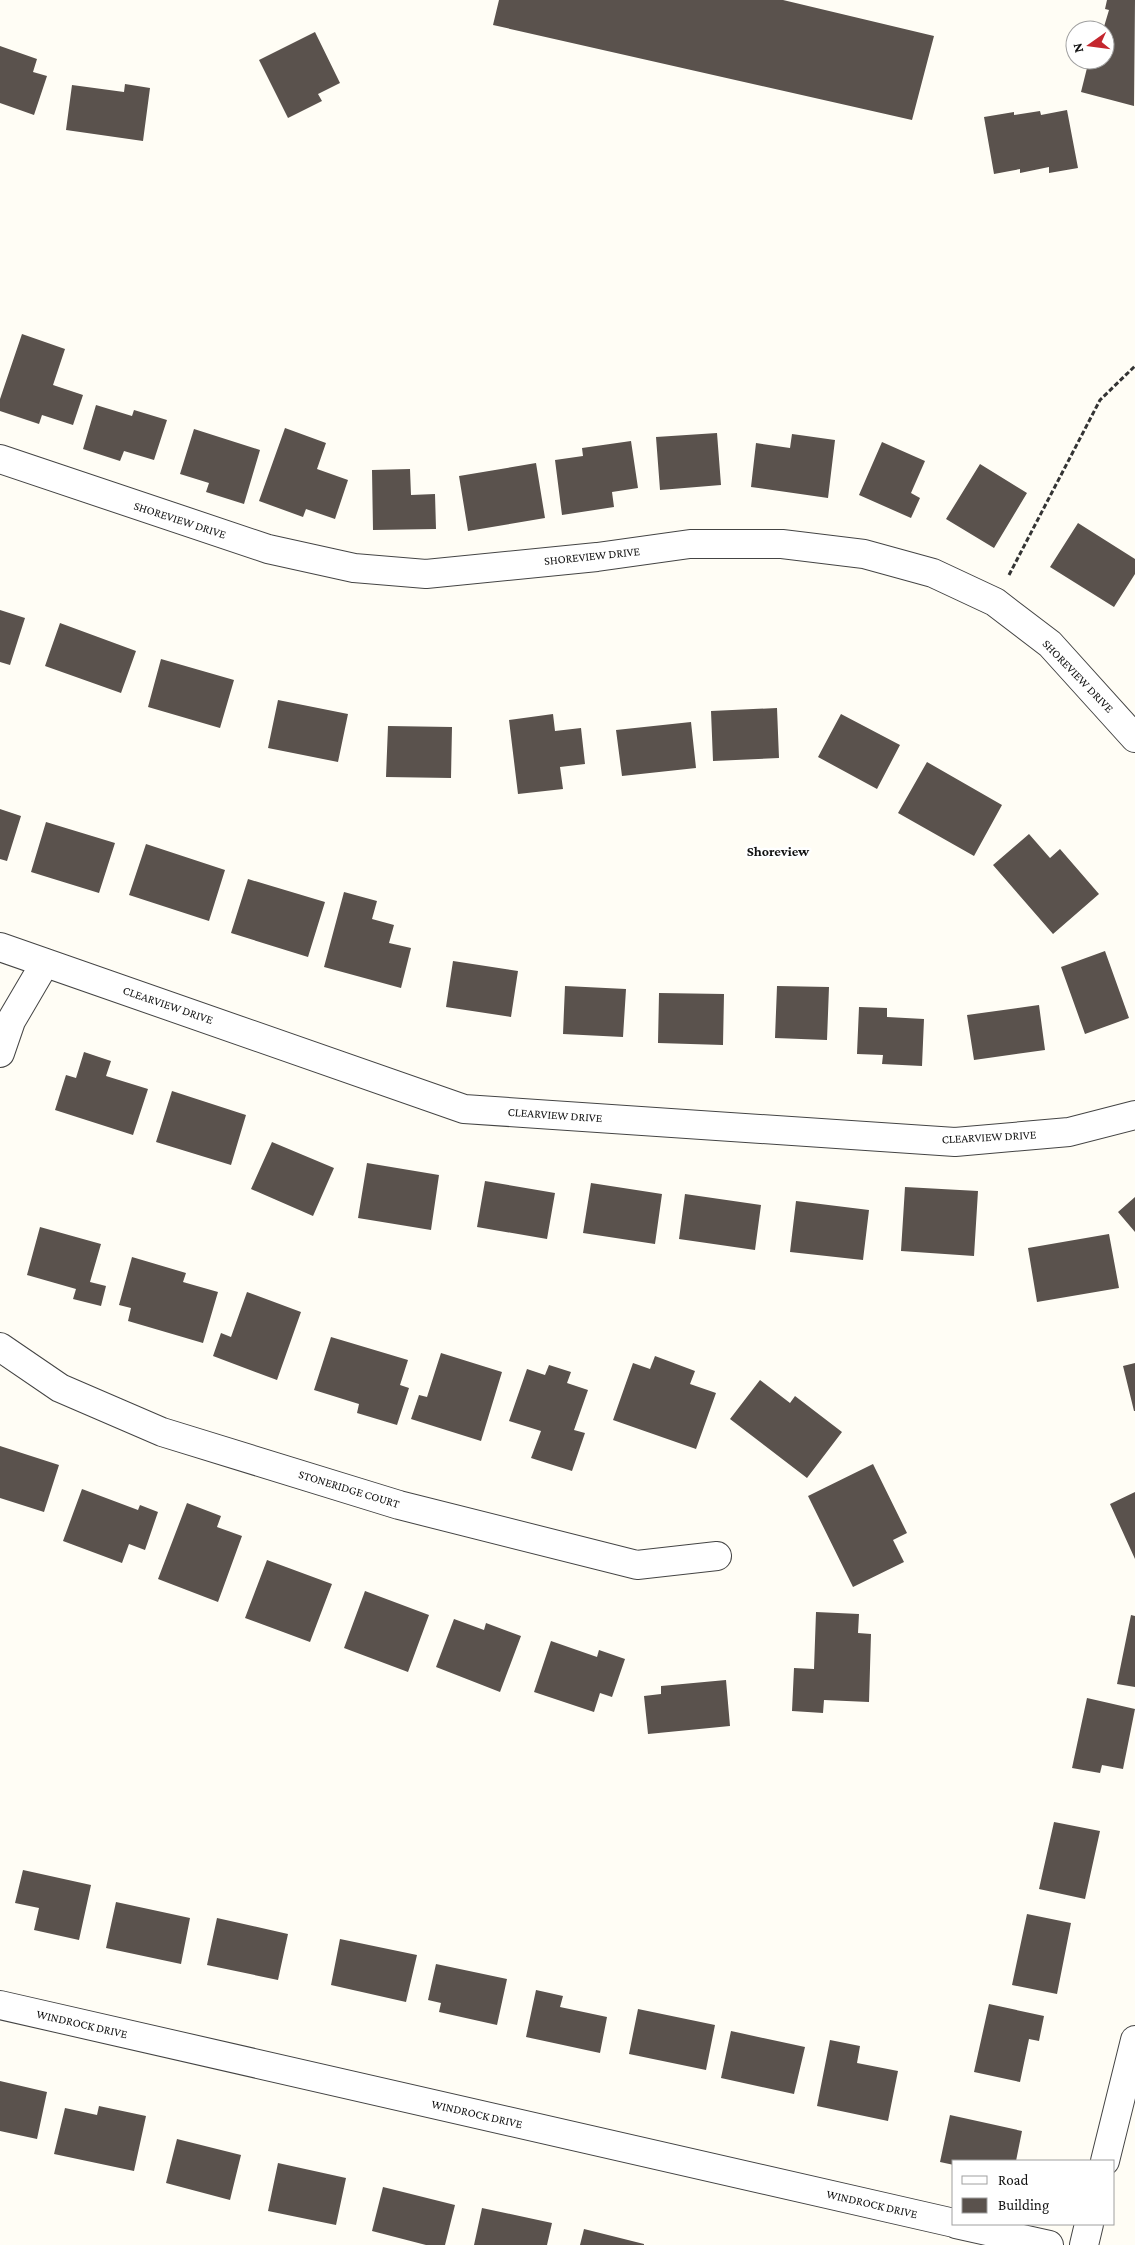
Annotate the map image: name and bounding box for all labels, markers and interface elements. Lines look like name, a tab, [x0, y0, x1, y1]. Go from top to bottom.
north arrow	[1065, 20, 1115, 70]
text: N	[1068, 41, 1086, 55]
street label: SHOREVIEW DRIVE	[132, 498, 228, 542]
street label: SHOREVIEW DRIVE	[543, 544, 641, 568]
street label: SHOREVIEW DRIVE	[1040, 637, 1117, 716]
district label: Shoreview	[747, 843, 810, 859]
street label: CLEARVIEW DRIVE	[121, 983, 215, 1027]
street label: CLEARVIEW DRIVE	[507, 1105, 603, 1125]
street label: CLEARVIEW DRIVE	[941, 1128, 1037, 1146]
street label: STONERIDGE COURT	[297, 1467, 402, 1511]
street label: WINDROCK DRIVE	[35, 2007, 129, 2041]
street label: WINDROCK DRIVE	[430, 2097, 524, 2131]
legend	[952, 2160, 1115, 2225]
text: Road	[998, 2172, 1029, 2188]
street label: WINDROCK DRIVE	[825, 2187, 919, 2221]
text: Building	[998, 2197, 1049, 2214]

